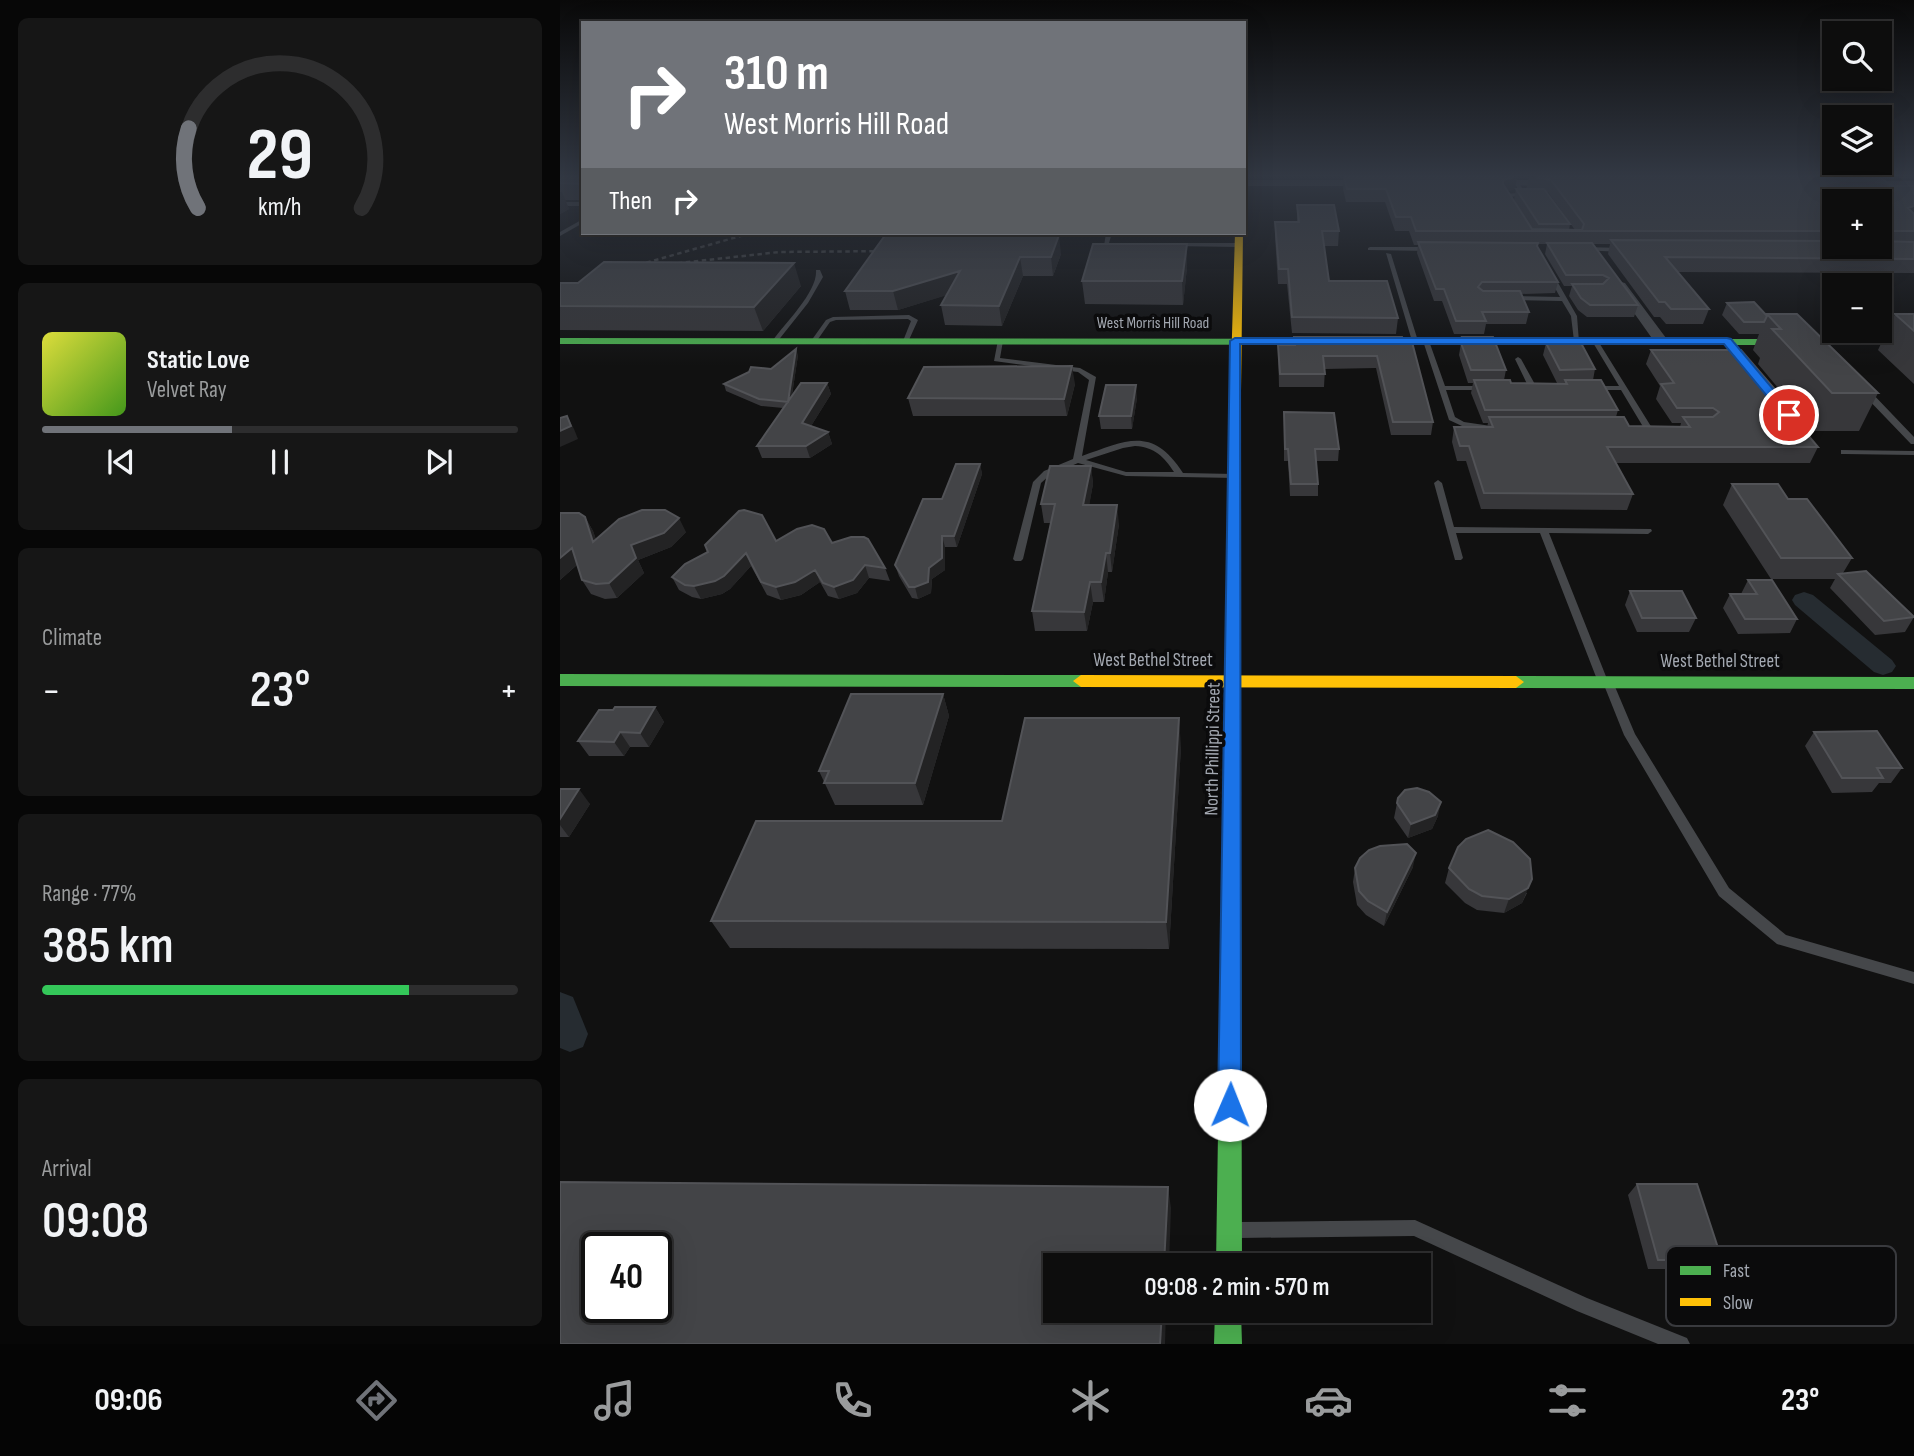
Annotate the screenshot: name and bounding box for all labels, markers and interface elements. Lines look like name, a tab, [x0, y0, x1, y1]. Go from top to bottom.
map controls	[1822, 21, 1892, 343]
button: search	[1822, 21, 1892, 91]
text: 310 m	[724, 45, 829, 104]
icon: right	[609, 49, 700, 140]
text: West Morris Hill Road	[724, 105, 949, 144]
button: layers	[1822, 105, 1892, 175]
text: 29	[247, 112, 313, 200]
icon: right	[666, 182, 704, 220]
text: Then	[609, 186, 652, 217]
button: +	[1822, 189, 1892, 259]
text: km/h	[258, 191, 302, 222]
button: −	[1822, 273, 1892, 343]
street label: West Morris Hill Road	[1097, 314, 1209, 333]
text: Static Love	[147, 345, 250, 376]
text: Velvet Ray	[147, 376, 227, 404]
pin	[1759, 385, 1819, 445]
icon: arrive	[1770, 396, 1808, 434]
icon: previous	[102, 443, 140, 481]
icon: pause	[261, 443, 299, 481]
icon: next	[420, 443, 458, 481]
text: Climate	[42, 624, 102, 652]
street label: West Bethel Street	[1093, 649, 1213, 672]
street label: West Bethel Street	[1660, 650, 1780, 673]
text: 23°	[250, 659, 310, 722]
text: −	[42, 669, 61, 714]
text: +	[499, 669, 518, 714]
street label: North Phillippi Street	[1200, 682, 1226, 816]
text: Range · 77%	[42, 880, 136, 908]
text: 385 km	[42, 915, 174, 978]
position arrow	[1193, 1068, 1267, 1142]
text: Arrival	[42, 1155, 91, 1183]
text: 09:08	[42, 1190, 149, 1253]
speed limit sign: 40	[581, 1232, 672, 1323]
legend	[1666, 1246, 1896, 1326]
text: Fast	[1723, 1260, 1750, 1283]
text: 09:08 · 2 min · 570 m	[1145, 1272, 1329, 1303]
text: Slow	[1723, 1292, 1753, 1315]
icon: directions	[352, 1376, 401, 1425]
icon: music	[590, 1376, 639, 1425]
icon: phone	[828, 1376, 877, 1425]
icon: climate	[1066, 1376, 1115, 1425]
icon: car	[1304, 1376, 1353, 1425]
icon: filters	[1543, 1376, 1592, 1425]
text: 09:06	[95, 1381, 162, 1420]
text: 23°	[1781, 1381, 1819, 1420]

